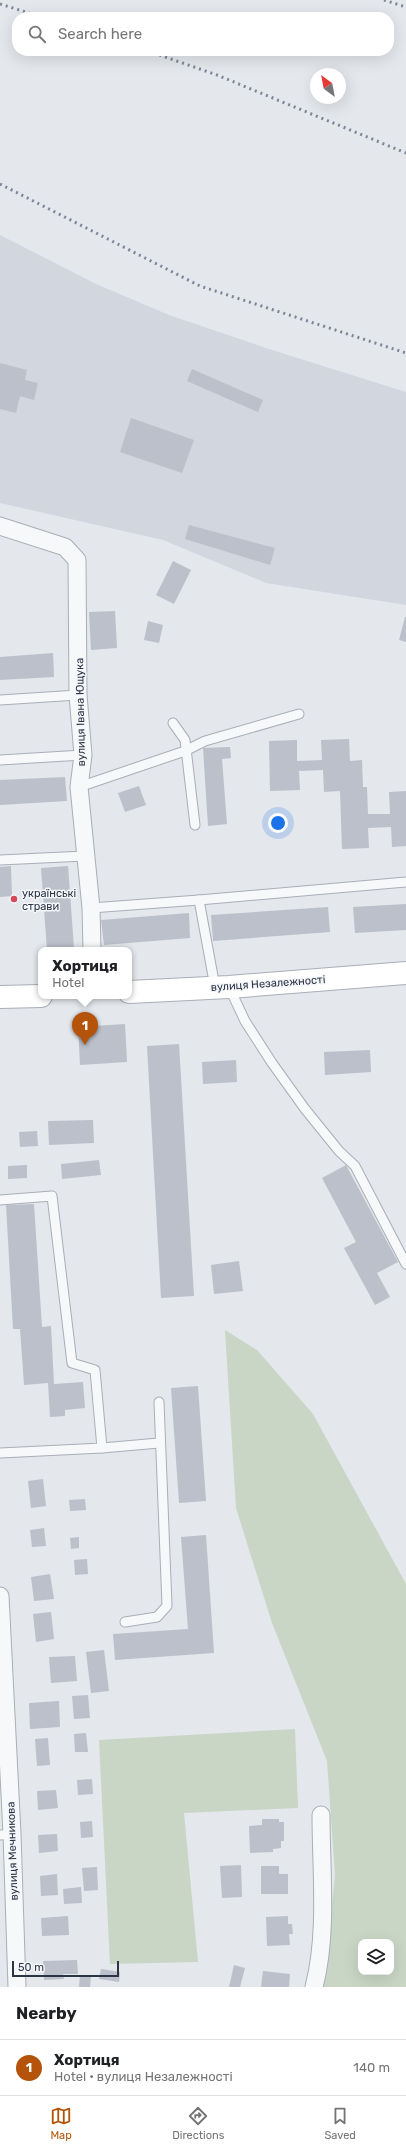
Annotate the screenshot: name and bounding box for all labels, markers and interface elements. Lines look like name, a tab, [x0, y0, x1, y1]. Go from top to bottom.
search box	[12, 12, 394, 56]
icon: search	[26, 23, 48, 45]
text: Search here	[58, 25, 142, 43]
north arrow	[310, 68, 346, 104]
street label: вулиця Івана Ющука	[73, 658, 88, 766]
your location	[268, 813, 288, 833]
place label: українські страви	[22, 887, 76, 913]
marker: українські страви	[9, 894, 19, 904]
popup	[38, 947, 132, 999]
text: Хортиця	[52, 957, 118, 975]
street label: вулиця Незалежності	[210, 973, 326, 994]
text: Hotel	[52, 975, 84, 990]
pin: 1	[72, 1012, 98, 1045]
street label: вулиця Мечникова	[4, 1801, 21, 1901]
map controls	[358, 1939, 394, 1975]
button: layers	[358, 1939, 394, 1975]
scale bar	[12, 1959, 119, 1978]
text: 50 m	[18, 1961, 44, 1974]
text: Nearby	[16, 2003, 77, 2023]
text: Хортиця	[54, 2051, 120, 2069]
text: 1	[26, 2060, 32, 2075]
text: 140 m	[353, 2060, 390, 2075]
text: Hotel · вулиця Незалежності	[54, 2069, 233, 2084]
tab: Map	[50, 2105, 72, 2142]
tab: Directions	[172, 2105, 224, 2142]
tab: Saved	[325, 2105, 356, 2142]

